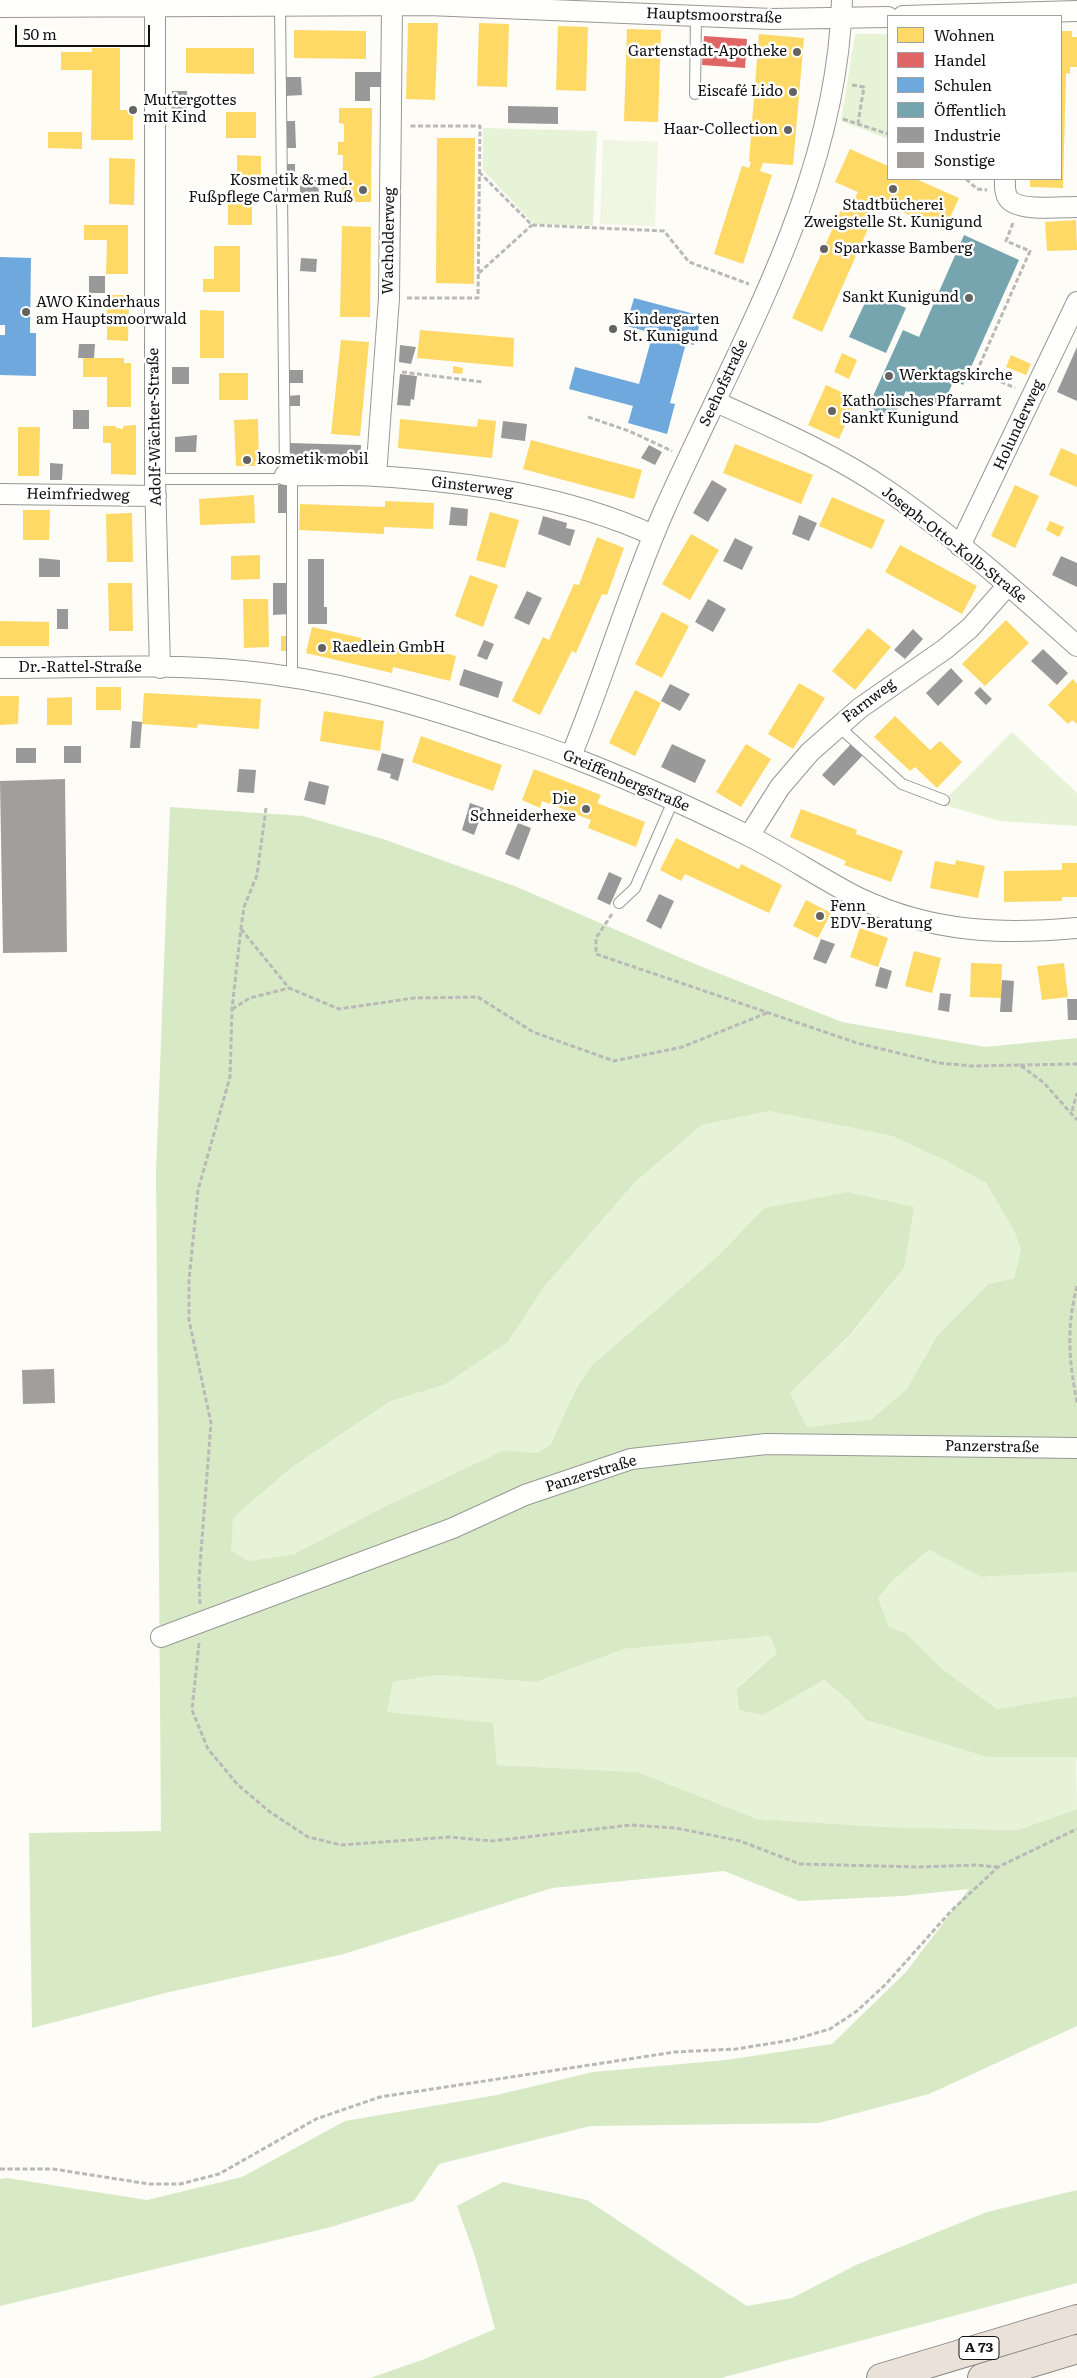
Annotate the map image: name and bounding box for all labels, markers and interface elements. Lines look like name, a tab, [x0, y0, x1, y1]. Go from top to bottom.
street label: Hauptsmoorstraße	[646, 5, 782, 27]
scale bar	[18, 15, 152, 47]
legend	[887, 15, 1062, 180]
text: 50 m	[23, 22, 57, 45]
text: Wohnen	[934, 23, 995, 46]
place label: Gartenstadt-Apotheke	[628, 43, 787, 61]
marker: Gartenstadt-Apotheke	[791, 46, 803, 58]
text: Handel	[934, 48, 986, 71]
text: Schulen	[934, 73, 992, 96]
place label: Eiscafé Lido	[697, 83, 783, 101]
marker: Eiscafé Lido	[787, 86, 799, 98]
place label: Muttergottes mit Kind	[143, 92, 236, 127]
text: Öffentlich	[934, 98, 1007, 121]
marker: Muttergottes mit Kind	[127, 104, 139, 116]
place label: Haar-Collection	[663, 121, 778, 139]
text: Industrie	[934, 123, 1001, 146]
marker: Haar-Collection	[782, 124, 794, 136]
text: Sonstige	[934, 148, 995, 171]
place label: Kosmetik & med. Fußpflege Carmen Ruß	[188, 172, 353, 207]
marker: Stadtbücherei Zweigstelle St. Kunigund	[887, 183, 899, 195]
marker: Kosmetik & med. Fußpflege Carmen Ruß	[357, 184, 369, 196]
street label: Wacholderweg	[379, 187, 399, 295]
place label: Stadtbücherei Zweigstelle St. Kunigund	[804, 197, 982, 232]
place label: Sparkasse Bamberg	[834, 240, 973, 258]
marker: Sparkasse Bamberg	[818, 243, 830, 255]
place label: Sankt Kunigund	[842, 289, 959, 307]
marker: Sankt Kunigund	[963, 292, 975, 304]
place label: AWO Kinderhaus am Hauptsmoorwald	[36, 294, 187, 329]
marker: AWO Kinderhaus am Hauptsmoorwald	[20, 306, 32, 318]
place label: Kindergarten St. Kunigund	[623, 311, 720, 346]
marker: Kindergarten St. Kunigund	[607, 323, 619, 335]
street label: Seehofstraße	[696, 337, 752, 429]
street label: Adolf-Wächter-Straße	[145, 348, 165, 506]
place label: Werktagskirche	[899, 367, 1012, 385]
marker: Werktagskirche	[883, 370, 895, 382]
street label: Holunderweg	[990, 377, 1048, 473]
place label: Katholisches Pfarramt Sankt Kunigund	[842, 393, 1001, 428]
marker: Katholisches Pfarramt Sankt Kunigund	[826, 405, 838, 417]
place label: kosmetik mobil	[257, 451, 368, 469]
marker: kosmetik mobil	[241, 454, 253, 466]
street label: Ginsterweg	[430, 473, 514, 501]
street label: Joseph-Otto-Kolb-Straße	[878, 483, 1030, 607]
street label: Heimfriedweg	[26, 485, 130, 505]
place label: Raedlein GmbH	[332, 639, 445, 657]
marker: Raedlein GmbH	[316, 642, 328, 654]
street label: Dr.-Rattel-Straße	[18, 659, 142, 677]
street label: Farnweg	[839, 675, 899, 727]
street label: Greiffenbergstraße	[560, 746, 692, 816]
place label: Die Schneiderhexe	[470, 791, 576, 826]
marker: Die Schneiderhexe	[580, 803, 592, 815]
place label: Fenn EDV-Beratung	[830, 898, 932, 933]
marker: Fenn EDV-Beratung	[814, 910, 826, 922]
street label: Panzerstraße	[945, 1437, 1039, 1457]
street label: Panzerstraße	[543, 1452, 639, 1496]
road number: A 73	[959, 2336, 999, 2360]

